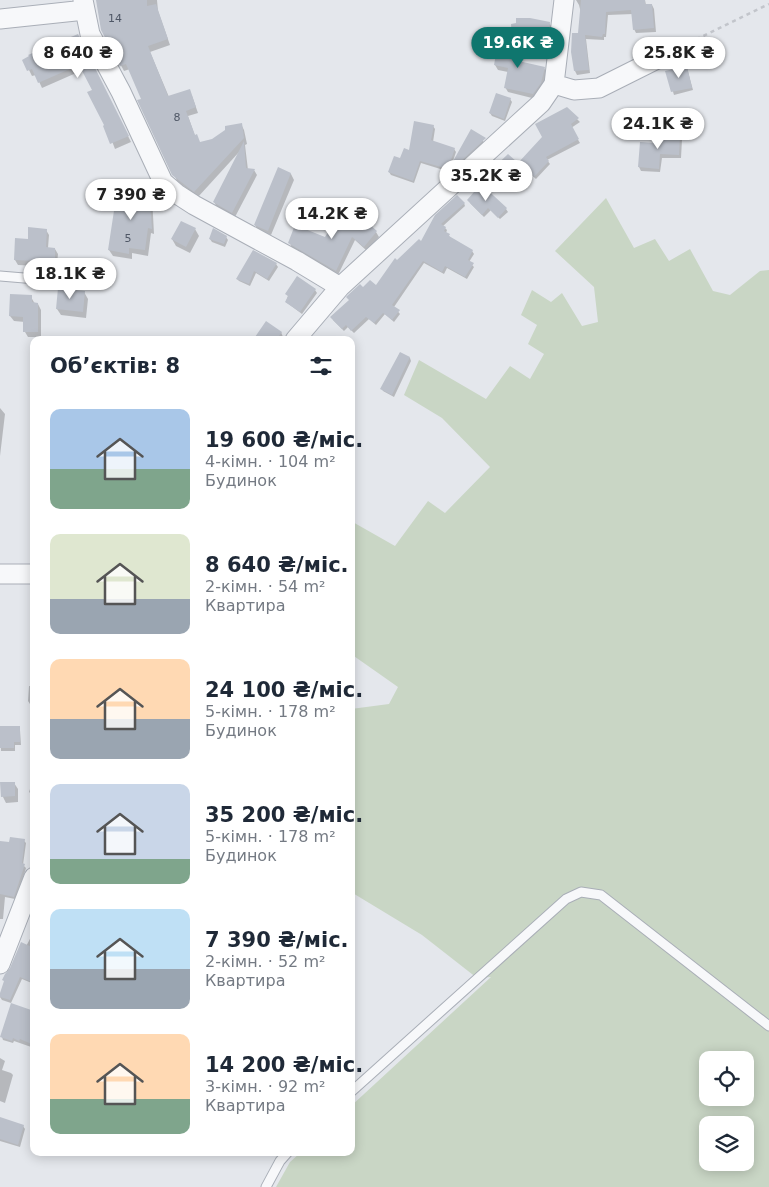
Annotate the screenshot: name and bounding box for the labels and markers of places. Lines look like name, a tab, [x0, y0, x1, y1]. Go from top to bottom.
pin: 19.6K ₴	[472, 27, 564, 69]
pin: 8 640 ₴	[32, 36, 124, 79]
pin: 25.8K ₴	[633, 36, 725, 79]
pin: 24.1K ₴	[612, 108, 704, 150]
pin: 35.2K ₴	[440, 160, 532, 202]
pin: 7 390 ₴	[85, 178, 177, 221]
pin: 14.2K ₴	[286, 198, 378, 240]
pin: 18.1K ₴	[24, 258, 116, 300]

